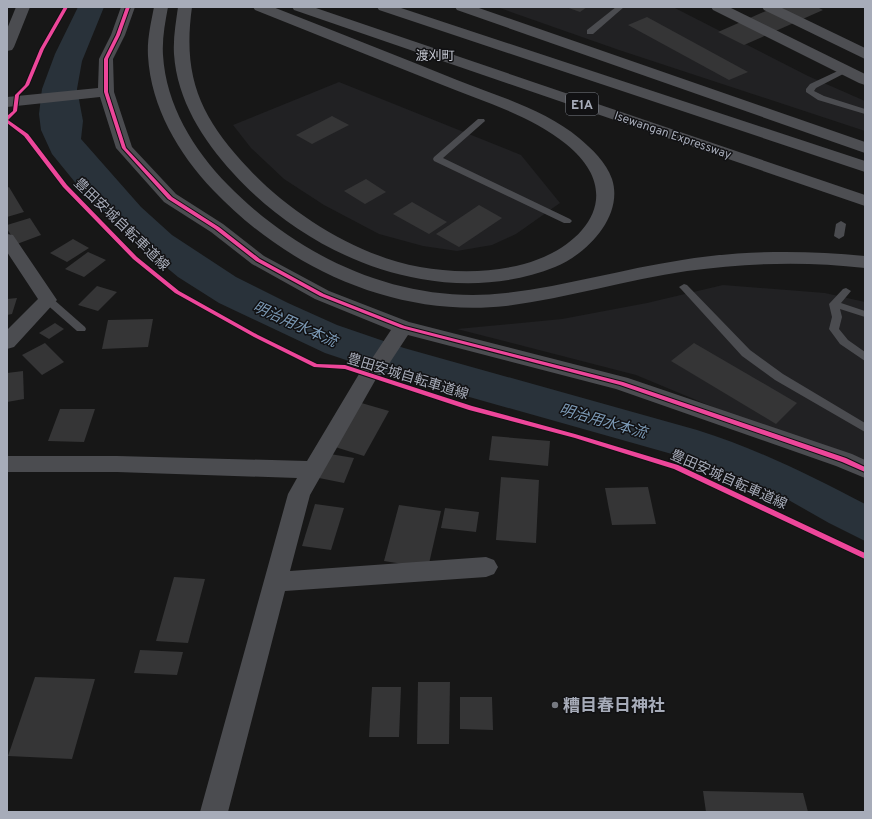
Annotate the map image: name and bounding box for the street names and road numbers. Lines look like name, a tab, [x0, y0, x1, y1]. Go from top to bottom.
road number: E1A	[566, 93, 598, 115]
street label: Isewangan Expressway	[612, 108, 733, 164]
street label: 豊田安城自転車道線	[70, 175, 172, 275]
street label: 豊田安城自転車道線	[345, 351, 470, 404]
street label: 豊田安城自転車道線	[667, 447, 789, 514]

